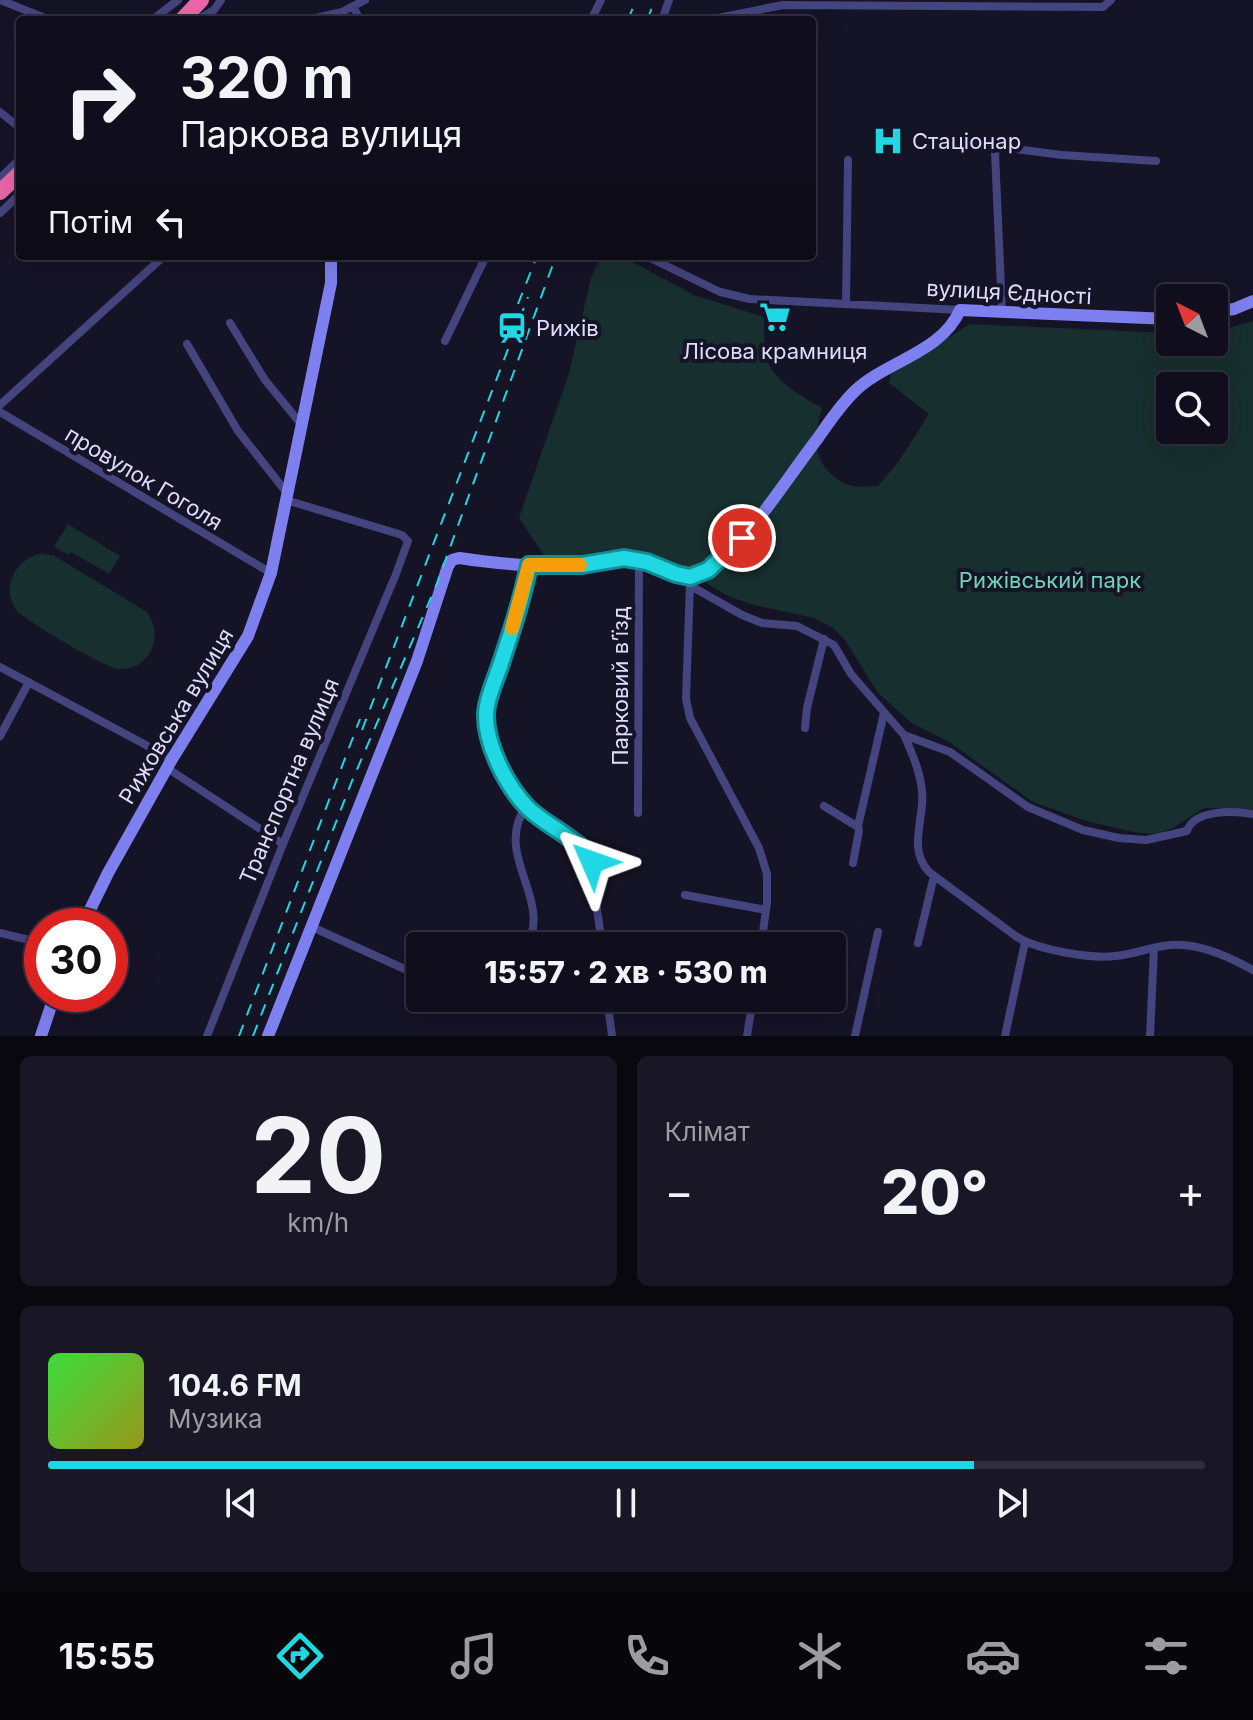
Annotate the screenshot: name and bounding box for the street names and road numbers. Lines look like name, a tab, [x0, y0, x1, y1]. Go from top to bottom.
street label: вулиця Єдності	[926, 275, 1092, 309]
street label: провулок Гоголя	[61, 421, 227, 535]
street label: Парковий в’їзд	[607, 606, 633, 766]
street label: Рижовська вулиця	[113, 624, 239, 808]
street label: Транспортна вулиця	[234, 674, 344, 888]

